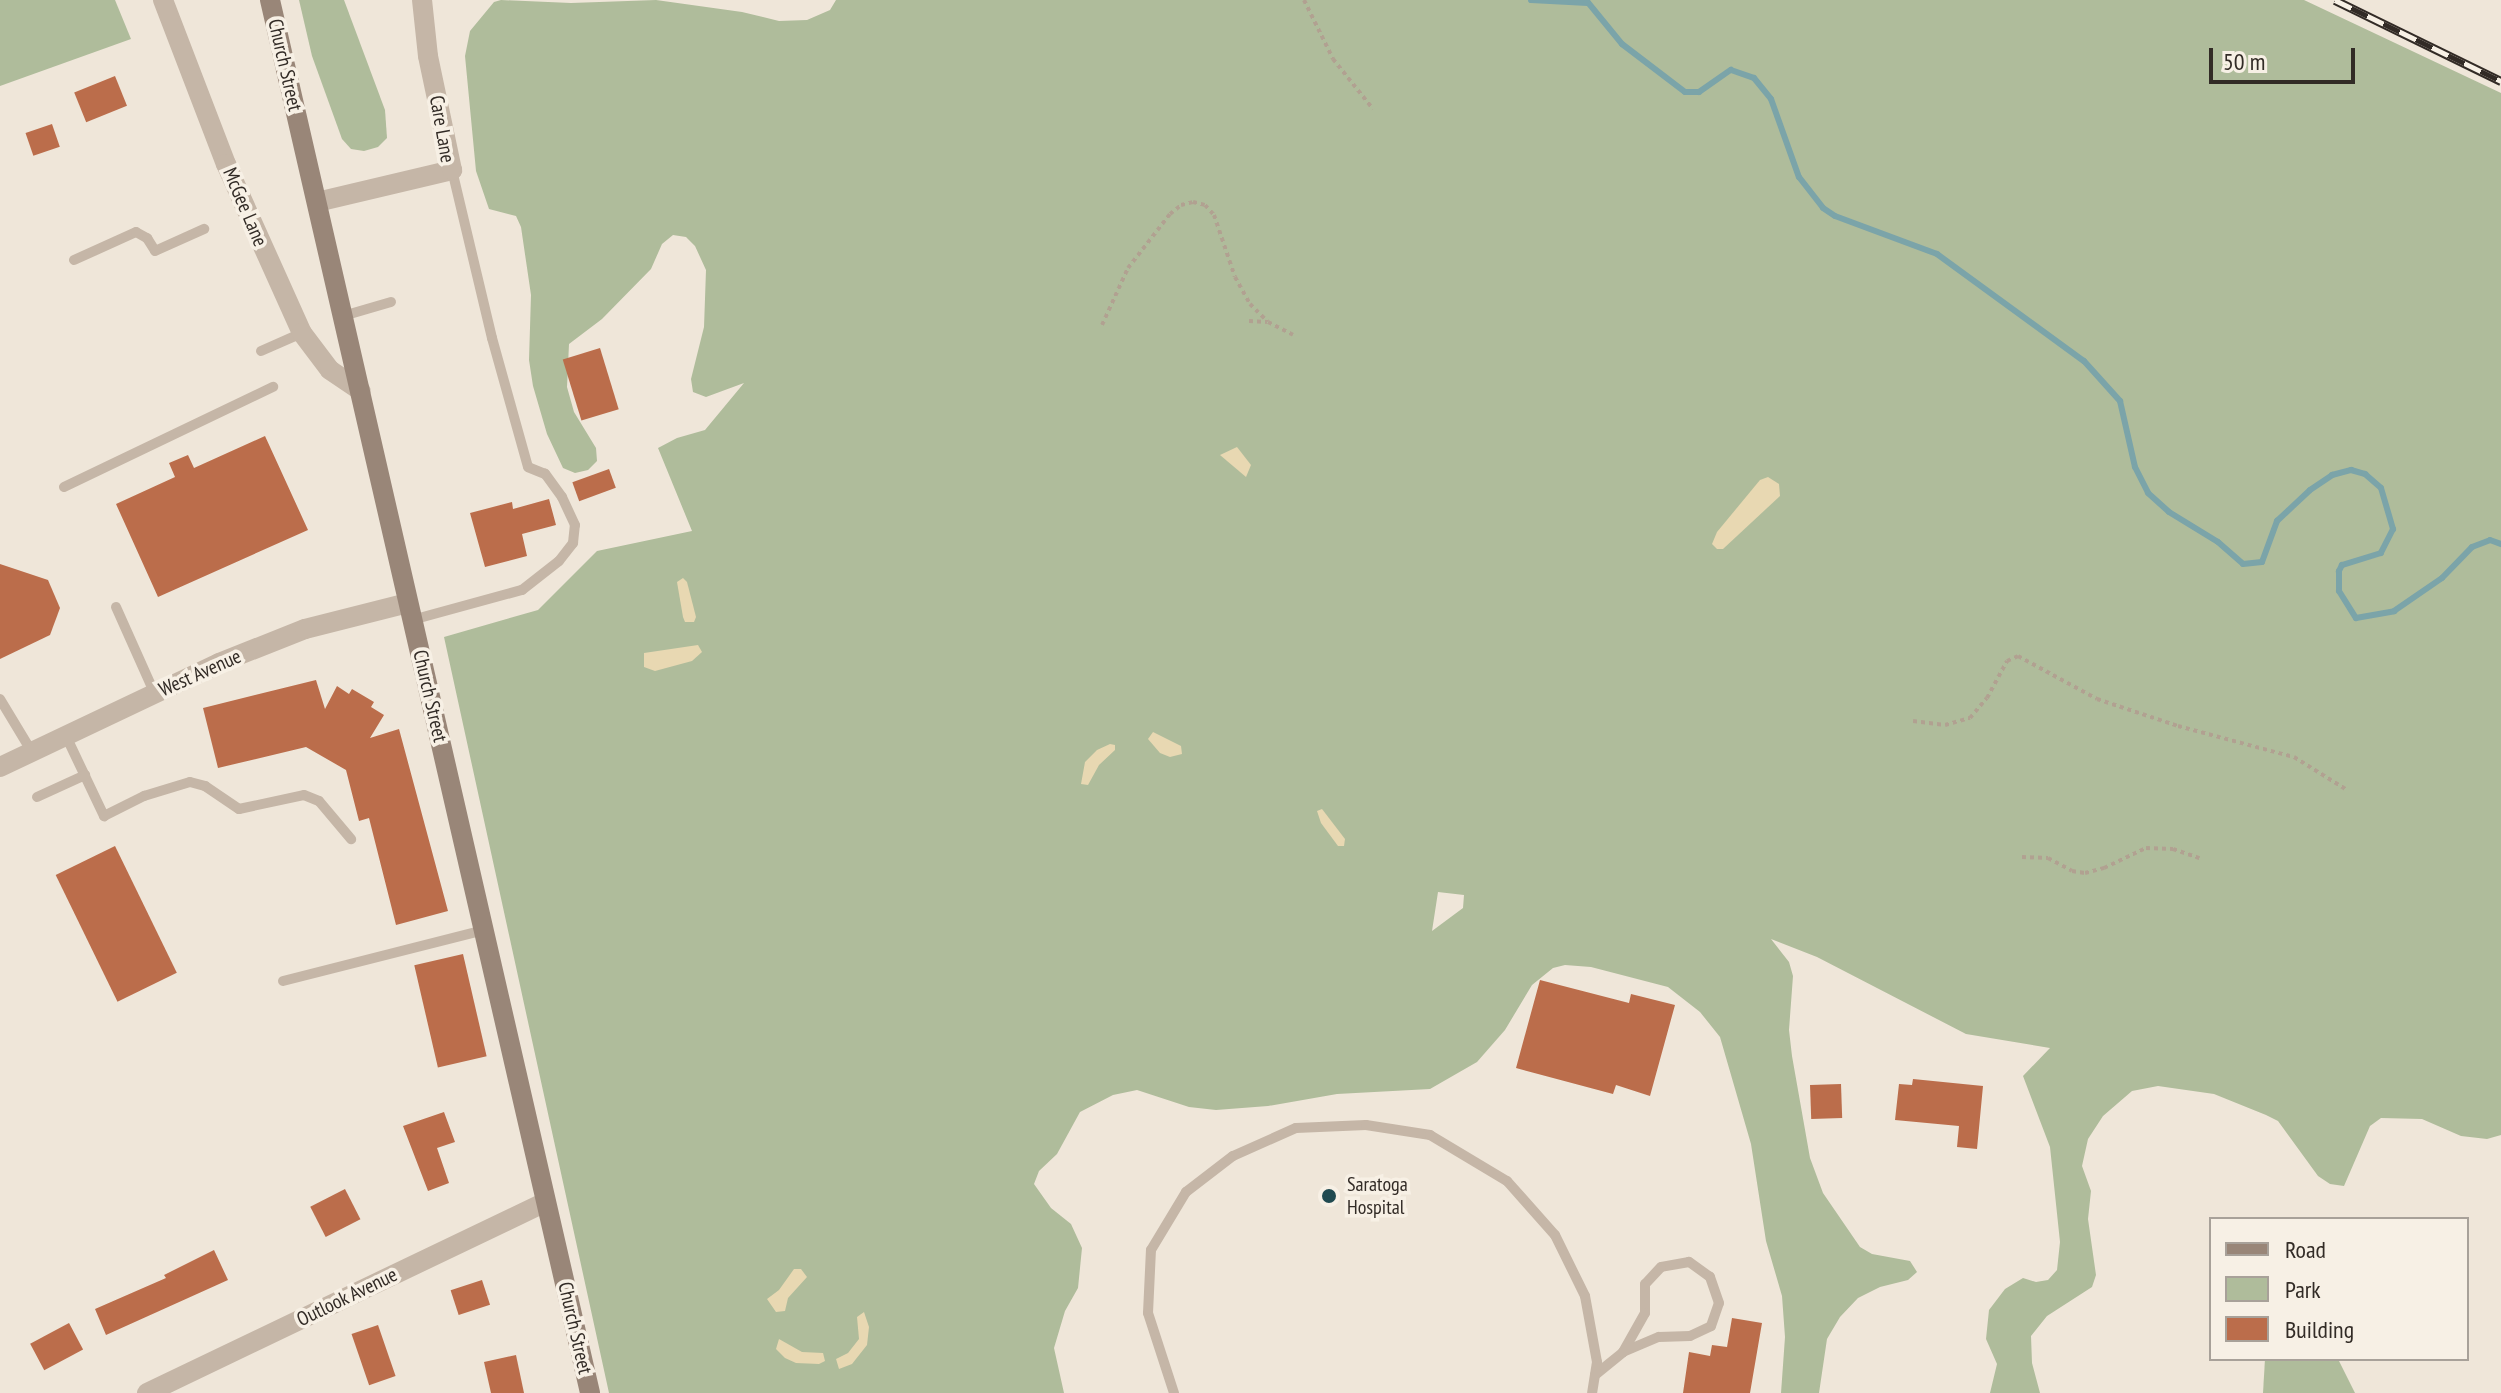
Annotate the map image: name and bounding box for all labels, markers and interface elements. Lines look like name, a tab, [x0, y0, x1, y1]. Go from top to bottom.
street label: Church Street	[263, 17, 307, 113]
scale bar	[2213, 32, 2359, 82]
text: 50 m	[2223, 46, 2265, 77]
street label: Care Lane	[424, 93, 460, 165]
street label: McGee Lane	[218, 164, 272, 250]
street label: West Avenue	[155, 644, 245, 702]
street label: Church Street	[408, 648, 452, 744]
place label: Saratoga Hospital	[1347, 1172, 1408, 1219]
marker: Saratoga Hospital	[1318, 1185, 1340, 1207]
legend	[2209, 1217, 2469, 1361]
text: Road	[2285, 1234, 2326, 1265]
street label: Outlook Avenue	[292, 1262, 402, 1332]
text: Park	[2285, 1274, 2321, 1305]
street label: Church Street	[553, 1280, 597, 1376]
text: Building	[2285, 1314, 2354, 1345]

